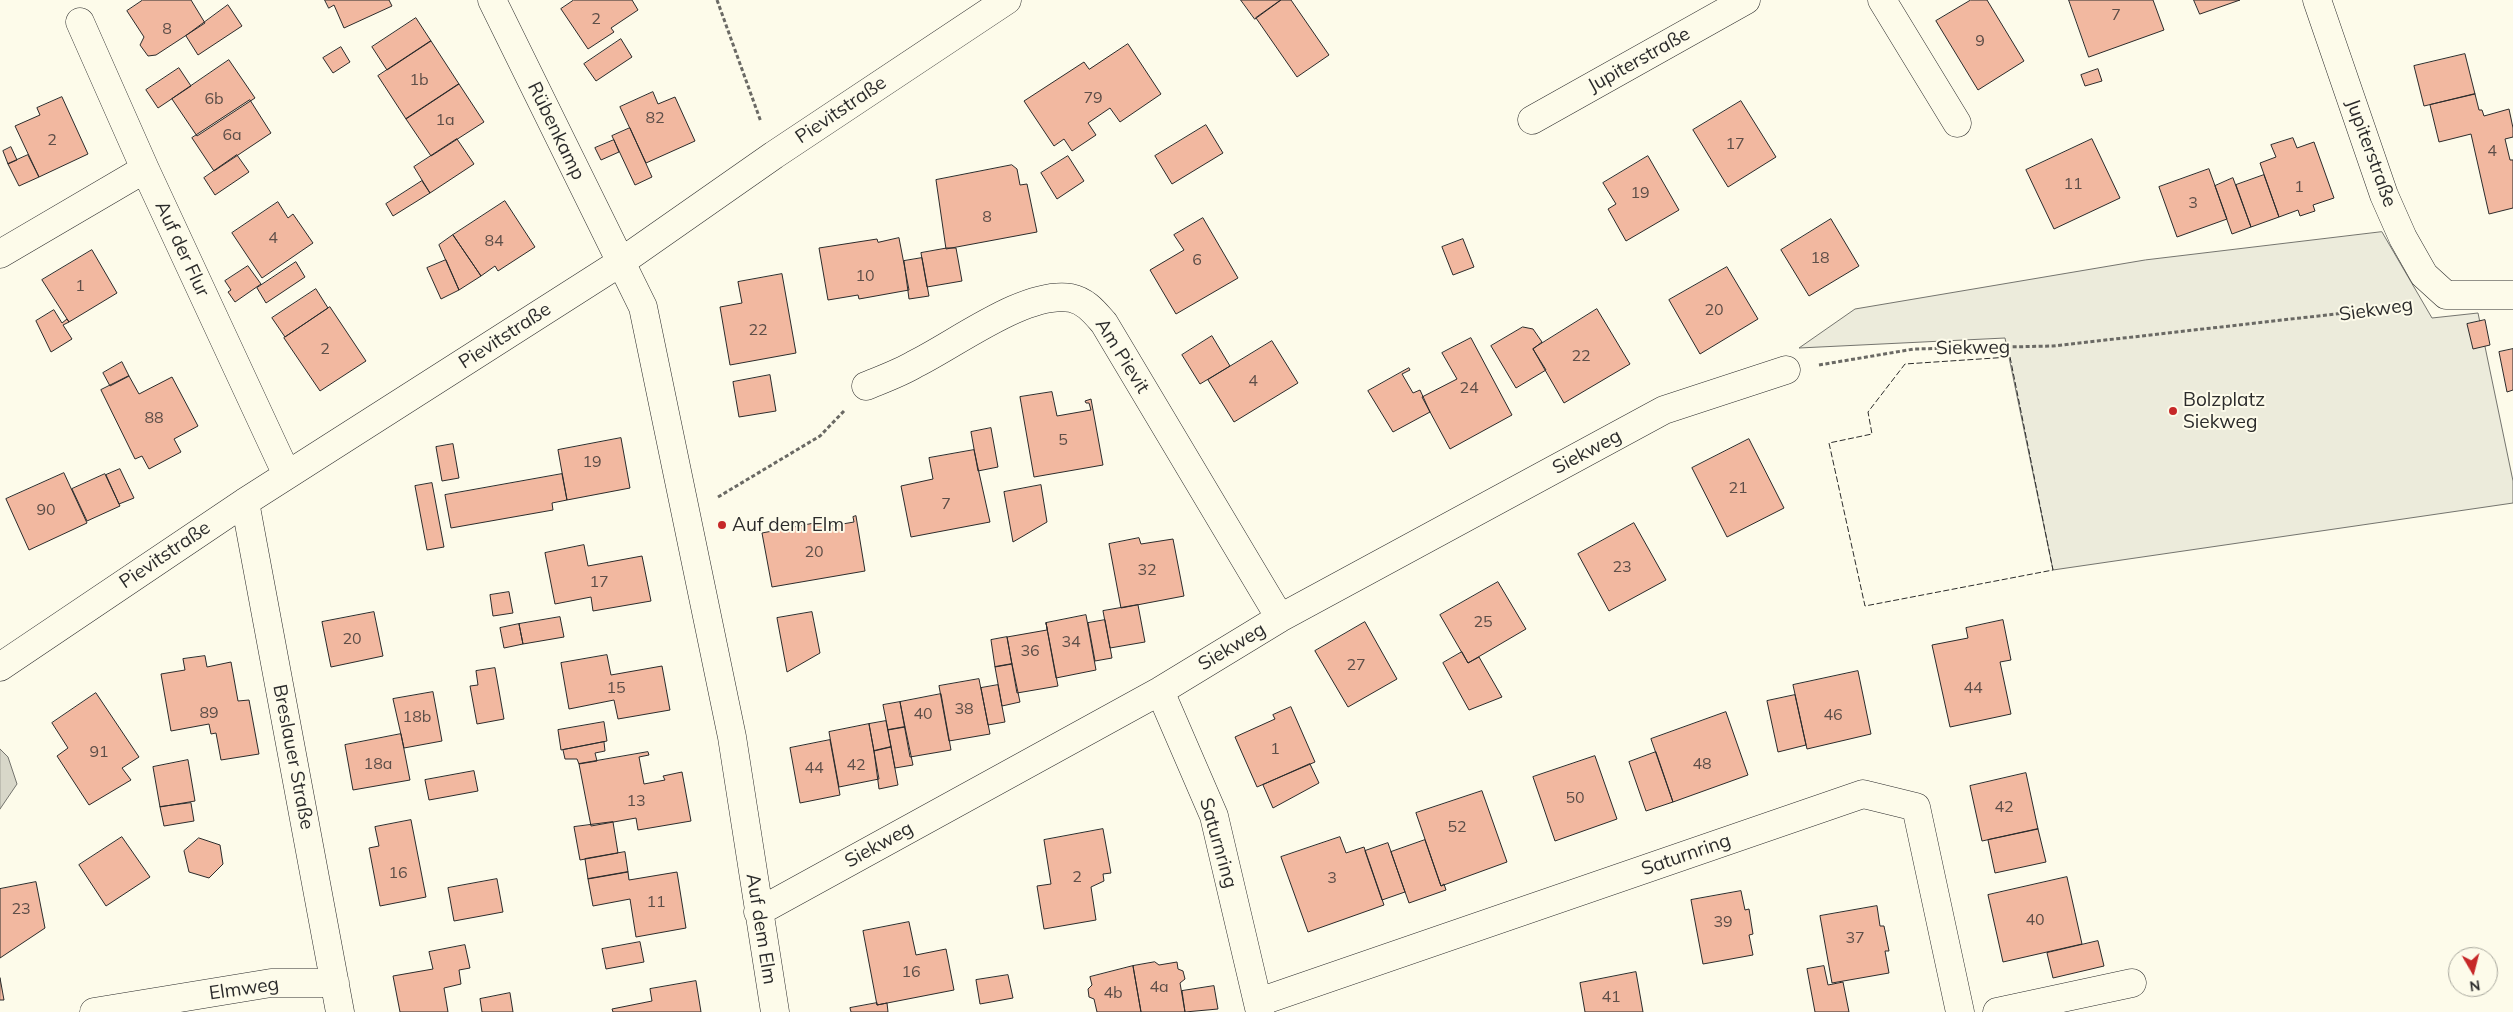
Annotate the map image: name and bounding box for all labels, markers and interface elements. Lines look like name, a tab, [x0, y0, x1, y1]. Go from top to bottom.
house number: 7	[2111, 5, 2121, 25]
house number: 2	[591, 9, 601, 29]
house number: 8	[162, 19, 172, 39]
street label: Jupiterstraße	[1584, 23, 1694, 97]
house number: 9	[1975, 31, 1985, 51]
house number: 1b	[409, 70, 429, 90]
street label: Pievitstraße	[791, 71, 891, 149]
street label: Rübenkamp	[522, 78, 590, 184]
house number: 79	[1083, 88, 1103, 108]
house number: 6b	[204, 89, 224, 109]
street label: Jupiterstraße	[2341, 96, 2401, 210]
house number: 82	[645, 108, 665, 128]
house number: 1a	[435, 110, 455, 130]
house number: 6a	[222, 125, 242, 145]
house number: 2	[47, 130, 57, 150]
house number: 17	[1725, 134, 1745, 154]
house number: 4	[2487, 141, 2497, 161]
house number: 11	[2063, 174, 2083, 194]
house number: 1	[2294, 177, 2304, 197]
house number: 19	[1630, 183, 1650, 203]
house number: 3	[2188, 193, 2198, 213]
street label: Auf der Flur	[150, 198, 214, 300]
house number: 8	[982, 207, 992, 227]
house number: 4	[268, 228, 278, 248]
house number: 84	[484, 231, 504, 251]
house number: 18	[1810, 248, 1830, 268]
house number: 6	[1192, 250, 1202, 270]
house number: 10	[855, 266, 875, 286]
house number: 1	[75, 276, 85, 296]
street label: Siekweg	[2338, 294, 2414, 326]
street label: Pievitstraße	[455, 298, 555, 374]
house number: 20	[1704, 300, 1724, 320]
street label: Am Pievit	[1090, 314, 1154, 398]
house number: 22	[748, 320, 768, 340]
street label: Siekweg	[1936, 336, 2010, 360]
house number: 2	[320, 339, 330, 359]
house number: 22	[1571, 346, 1591, 366]
house number: 4	[1248, 371, 1258, 391]
house number: 24	[1459, 378, 1479, 398]
place label: Bolzplatz Siekweg	[2183, 389, 2265, 433]
marker: Bolzplatz Siekweg	[2167, 405, 2179, 417]
house number: 88	[144, 408, 164, 428]
street label: Siekweg	[1549, 424, 1625, 480]
house number: 5	[1058, 430, 1068, 450]
house number: 19	[582, 452, 602, 472]
house number: 21	[1728, 478, 1748, 498]
house number: 7	[941, 494, 951, 514]
house number: 90	[36, 500, 56, 520]
place label: Auf dem Elm	[732, 514, 844, 536]
street label: Pievitstraße	[115, 516, 215, 594]
marker: Auf dem Elm	[716, 519, 728, 531]
house number: 20	[804, 542, 824, 562]
house number: 23	[1612, 557, 1632, 577]
house number: 32	[1137, 560, 1157, 580]
house number: 17	[589, 572, 609, 592]
house number: 25	[1473, 612, 1493, 632]
street label: Siekweg	[1194, 618, 1270, 676]
house number: 20	[342, 629, 362, 649]
house number: 34	[1061, 632, 1081, 652]
house number: 36	[1020, 641, 1040, 661]
house number: 27	[1346, 655, 1366, 675]
house number: 15	[606, 678, 626, 698]
house number: 44	[1963, 678, 1983, 698]
street label: Breslauer Straße	[268, 682, 318, 832]
house number: 38	[954, 699, 974, 719]
house number: 89	[199, 703, 219, 723]
house number: 40	[913, 704, 933, 724]
house number: 46	[1823, 705, 1843, 725]
house number: 18b	[403, 707, 431, 727]
house number: 1	[1270, 739, 1280, 759]
house number: 91	[89, 742, 109, 762]
house number: 18a	[364, 754, 392, 774]
house number: 48	[1692, 754, 1712, 774]
house number: 42	[846, 755, 866, 775]
house number: 44	[804, 758, 824, 778]
house number: 50	[1565, 788, 1585, 808]
house number: 13	[626, 791, 646, 811]
street label: Saturnring	[1194, 795, 1242, 891]
house number: 42	[1994, 797, 2014, 817]
street label: Siekweg	[841, 817, 917, 873]
house number: 52	[1447, 817, 1467, 837]
street label: Saturnring	[1638, 829, 1734, 881]
house number: 16	[388, 863, 408, 883]
house number: 2	[1072, 867, 1082, 887]
house number: 3	[1327, 868, 1337, 888]
street label: Auf dem Elm	[741, 872, 781, 986]
house number: 11	[646, 892, 666, 912]
house number: 23	[11, 899, 31, 919]
house number: 40	[2025, 910, 2045, 930]
house number: 39	[1713, 912, 1733, 932]
house number: 37	[1845, 928, 1865, 948]
north arrow	[2448, 947, 2498, 997]
house number: 16	[901, 962, 921, 982]
street label: Elmweg	[208, 973, 280, 1005]
text: N	[2468, 976, 2481, 996]
house number: 4a	[1149, 977, 1169, 997]
house number: 4b	[1103, 983, 1123, 1003]
house number: 41	[1601, 987, 1621, 1007]

